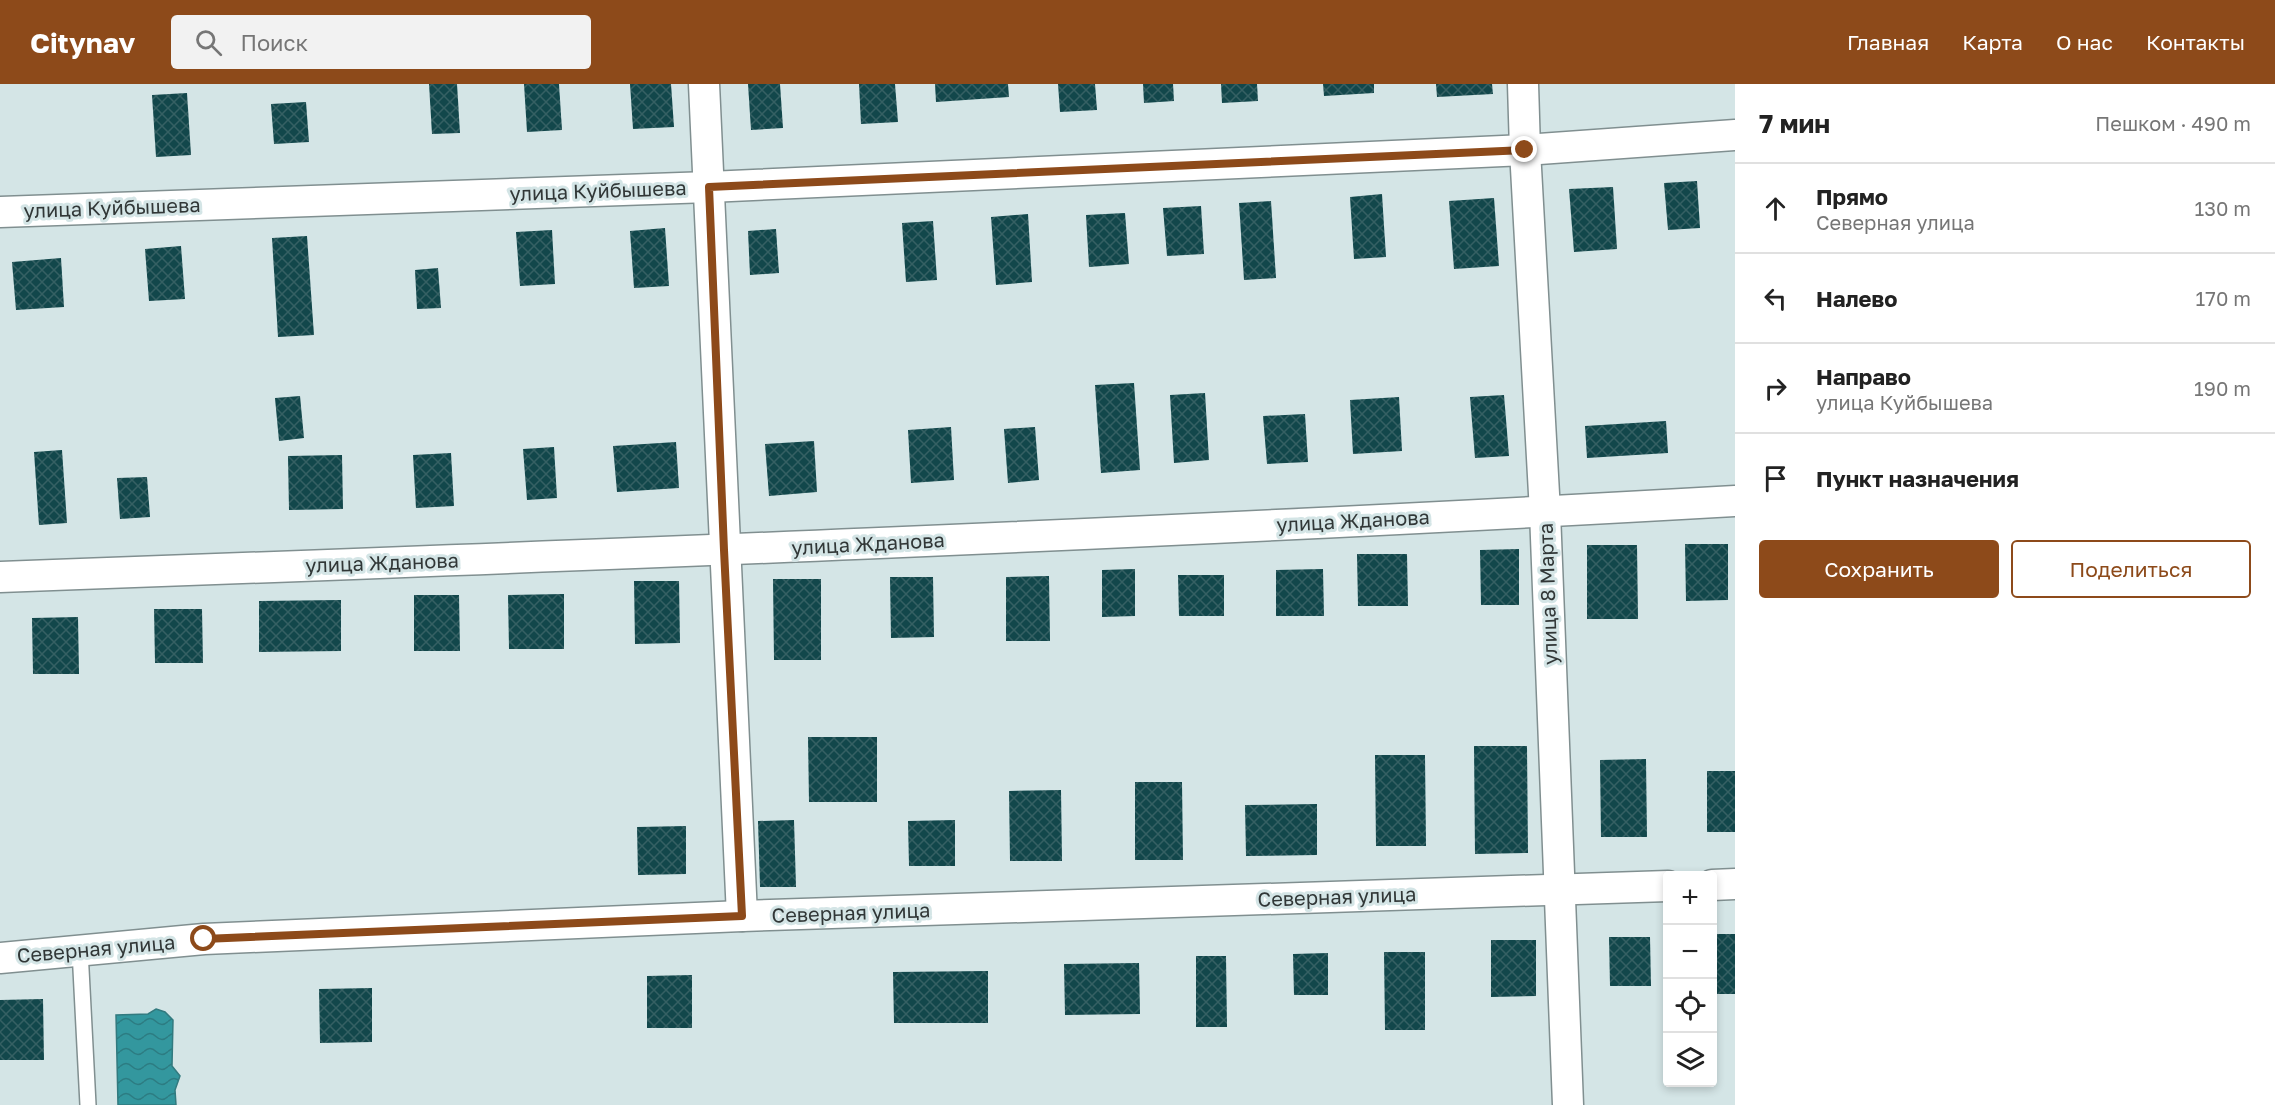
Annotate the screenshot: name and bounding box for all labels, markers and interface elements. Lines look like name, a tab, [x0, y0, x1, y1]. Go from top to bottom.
search box	[171, 15, 591, 69]
text: Citynav	[30, 26, 135, 59]
icon: search	[192, 26, 225, 59]
text: Поиск	[240, 29, 308, 56]
text: Главная	[1847, 29, 1929, 55]
text: Карта	[1962, 29, 2023, 55]
text: О нас	[2056, 29, 2113, 55]
text: Контакты	[2146, 29, 2245, 55]
text: 7 мин	[1759, 108, 1830, 139]
text: Пешком · 490 m	[2095, 111, 2251, 135]
route end	[1511, 136, 1537, 162]
street label: улица Куйбышева	[509, 175, 687, 205]
text: Прямо	[1816, 183, 1888, 210]
street label: улица Куйбышева	[23, 192, 201, 222]
icon: ahead	[1759, 192, 1792, 225]
text: 130 m	[2195, 196, 2251, 220]
text: Северная улица	[1816, 210, 1975, 234]
icon: left	[1759, 282, 1792, 315]
text: Налево	[1816, 285, 1898, 312]
text: 170 m	[2196, 286, 2251, 310]
text: Направо	[1816, 363, 1911, 390]
icon: right	[1759, 372, 1792, 405]
text: 190 m	[2194, 376, 2251, 400]
text: улица Куйбышева	[1816, 390, 1993, 414]
icon: arrive	[1759, 462, 1792, 495]
text: Пункт назначения	[1816, 465, 2019, 492]
street label: улица Жданова	[1276, 504, 1430, 536]
street label: улица 8 Марта	[1533, 523, 1561, 665]
street label: улица Жданова	[791, 527, 945, 559]
button: Сохранить	[1759, 540, 1999, 598]
button: Поделиться	[2011, 540, 2251, 598]
street label: улица Жданова	[305, 547, 459, 577]
map controls	[1663, 871, 1717, 1087]
button: +	[1663, 871, 1717, 925]
street label: Северная улица	[1257, 881, 1417, 911]
street label: Северная улица	[771, 897, 931, 927]
route start	[190, 925, 216, 951]
button: −	[1663, 925, 1717, 979]
street label: Северная улица	[16, 929, 176, 967]
button: locate	[1663, 979, 1717, 1033]
button: layers	[1663, 1033, 1717, 1087]

